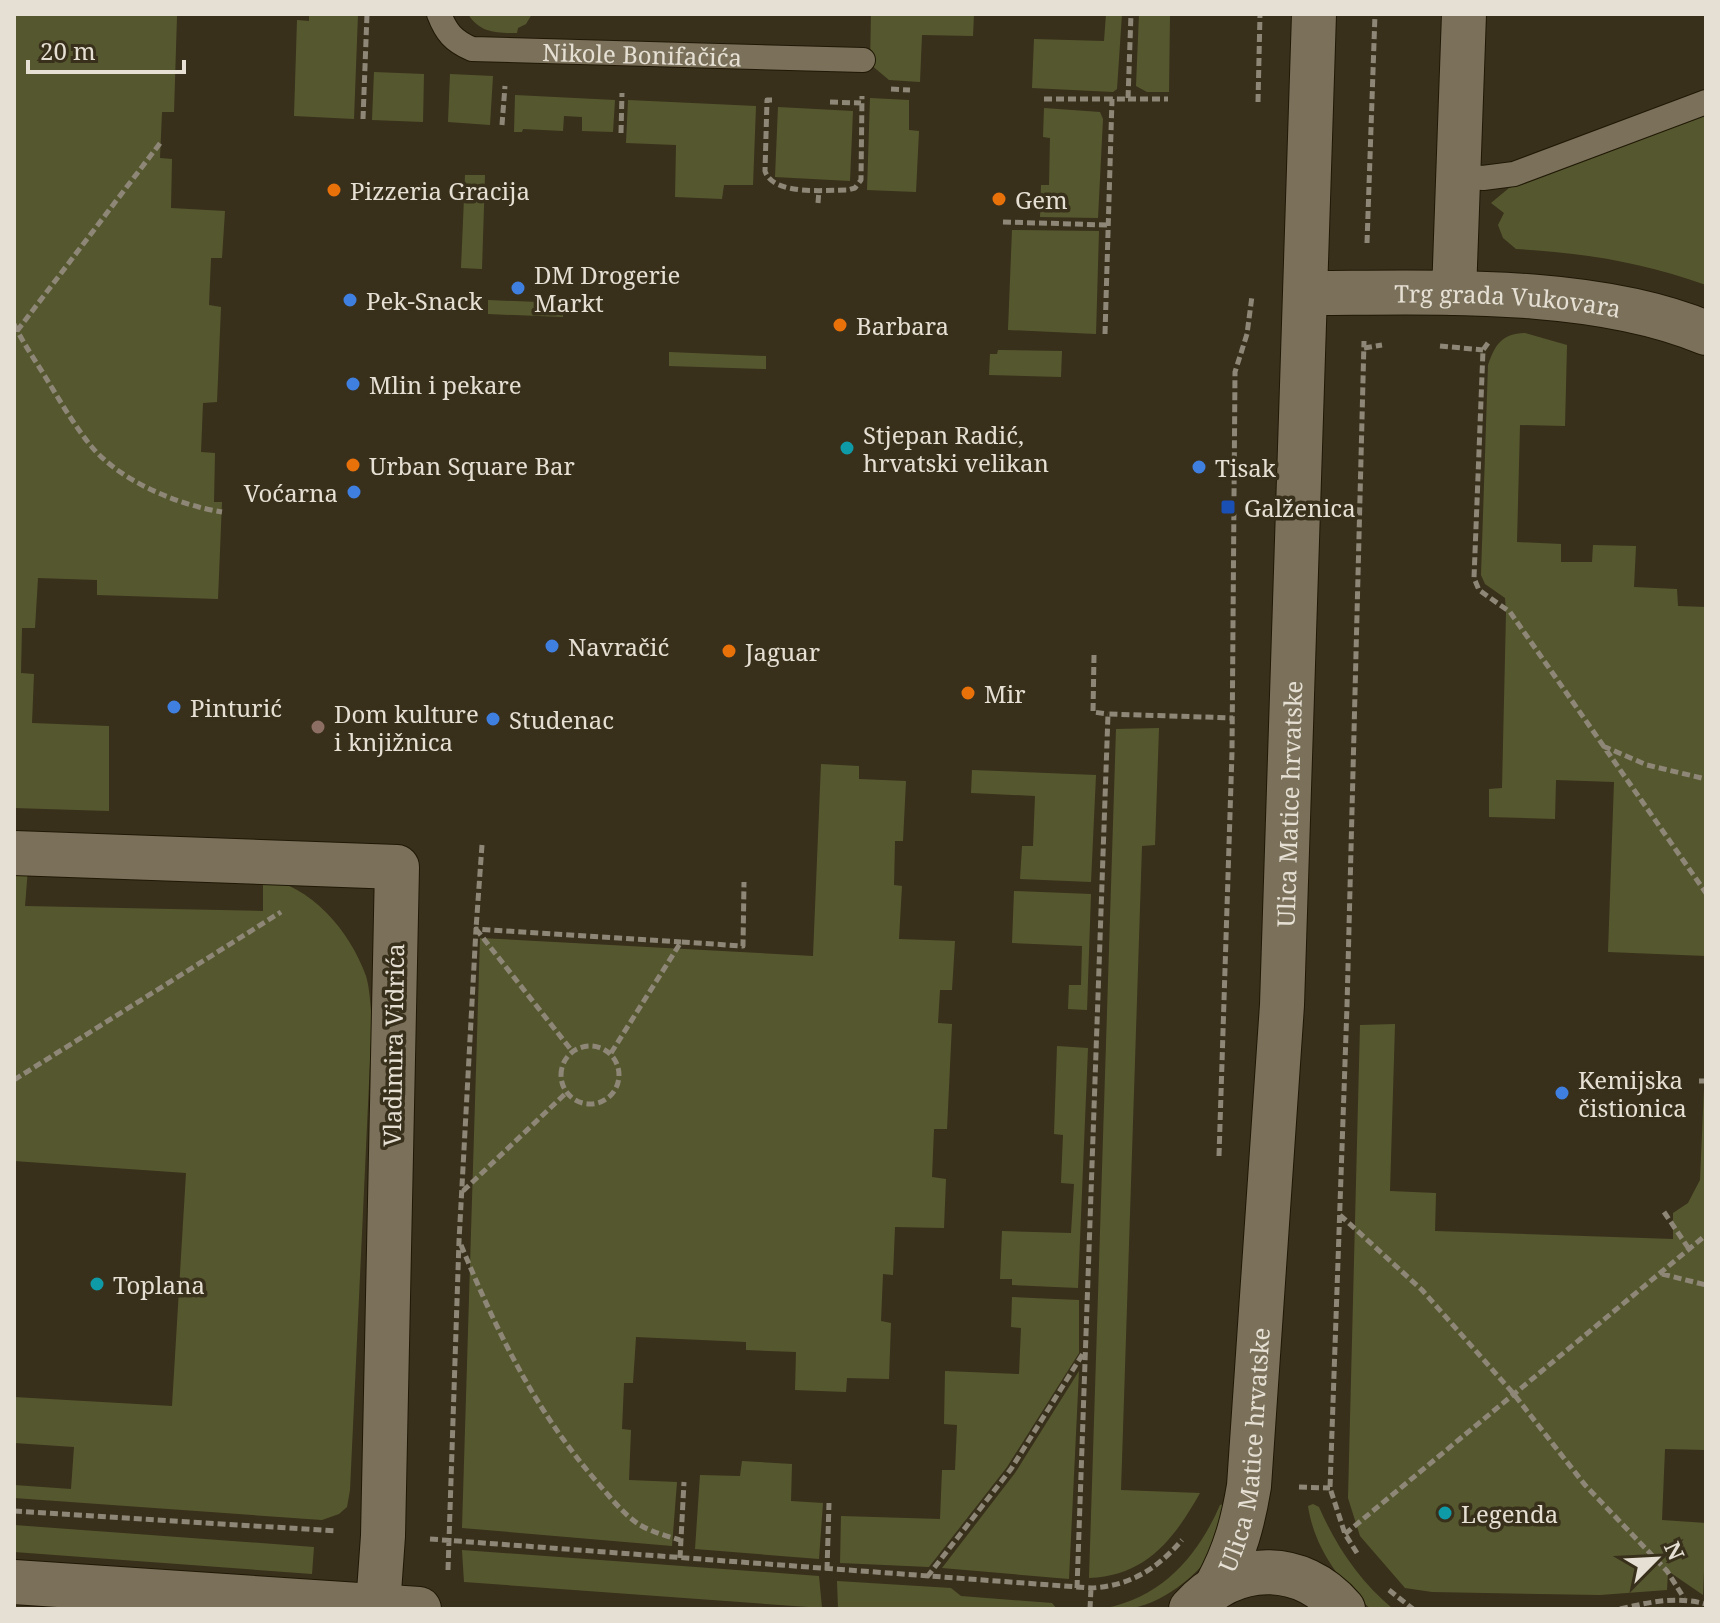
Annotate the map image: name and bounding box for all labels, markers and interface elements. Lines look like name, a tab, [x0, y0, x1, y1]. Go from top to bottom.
scale bar	[28, 24, 184, 74]
text: 20 m	[40, 34, 96, 67]
street label: Nikole Bonifačića	[542, 34, 743, 73]
place label: Pizzeria Gracija	[350, 174, 530, 207]
marker: Pizzeria Gracija	[325, 181, 343, 199]
place label: Gem	[1015, 183, 1068, 216]
marker: Gem	[990, 190, 1008, 208]
place label: DM Drogerie Markt	[534, 258, 680, 319]
street label: Trg grada Vukovara	[1394, 276, 1624, 324]
marker: DM Drogerie Markt	[509, 279, 527, 297]
place label: Pek-Snack	[366, 284, 484, 317]
marker: Pek-Snack	[341, 291, 359, 309]
place label: Barbara	[856, 309, 949, 342]
marker: Barbara	[831, 316, 849, 334]
place label: Mlin i pekare	[369, 368, 522, 401]
marker: Mlin i pekare	[344, 375, 362, 393]
place label: Stjepan Radić, hrvatski velikan	[863, 418, 1049, 479]
marker: Stjepan Radić, hrvatski velikan	[838, 439, 856, 457]
place label: Urban Square Bar	[369, 449, 575, 482]
place label: Tisak	[1215, 451, 1277, 484]
marker: Urban Square Bar	[344, 456, 362, 474]
marker: Tisak	[1190, 458, 1208, 476]
place label: Voćarna	[244, 476, 338, 509]
marker: Voćarna	[345, 483, 363, 501]
place label: Galženica	[1244, 491, 1356, 524]
marker: Galženica	[1219, 498, 1237, 516]
place label: Navračić	[568, 630, 669, 663]
place label: Jaguar	[744, 635, 820, 668]
marker: Navračić	[543, 637, 561, 655]
marker: Jaguar	[720, 642, 738, 660]
place label: Mir	[984, 677, 1026, 710]
street label: Ulica Matice hrvatske	[1268, 680, 1309, 928]
marker: Mir	[959, 684, 977, 702]
place label: Pinturić	[190, 691, 282, 724]
place label: Dom kulture i knjižnica	[334, 697, 479, 758]
marker: Pinturić	[165, 698, 183, 716]
place label: Studenac	[509, 703, 614, 736]
marker: Studenac	[484, 710, 502, 728]
marker: Dom kulture i knjižnica	[309, 718, 327, 736]
street label: Vladimira Vidrića	[375, 943, 411, 1147]
place label: Kemijska čistionica	[1578, 1063, 1687, 1124]
marker: Kemijska čistionica	[1553, 1084, 1571, 1102]
place label: Toplana	[113, 1268, 205, 1301]
marker: Toplana	[88, 1275, 106, 1293]
street label: Ulica Matice hrvatske	[1210, 1326, 1276, 1577]
place label: Legenda	[1461, 1497, 1558, 1530]
marker: Legenda	[1436, 1504, 1454, 1522]
north arrow	[1616, 1519, 1696, 1599]
text: N	[1658, 1536, 1692, 1564]

